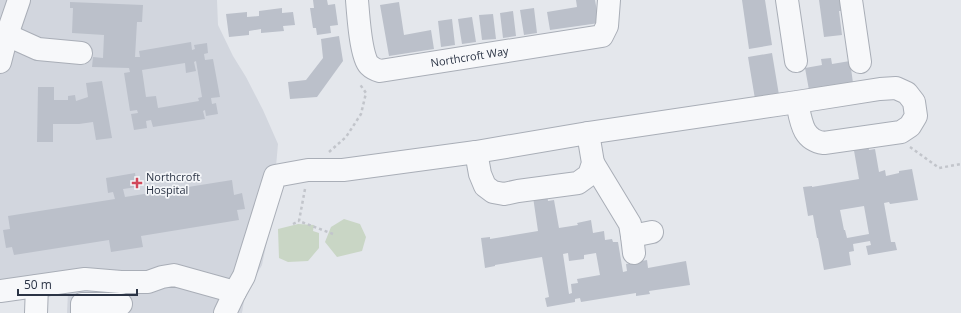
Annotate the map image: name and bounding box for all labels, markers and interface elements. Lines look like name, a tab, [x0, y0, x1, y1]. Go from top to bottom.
street label: Northcroft Way	[429, 43, 510, 70]
place label: Northcroft Hospital	[146, 169, 200, 197]
marker: Northcroft Hospital	[131, 177, 143, 189]
scale bar	[18, 271, 137, 297]
text: 50 m	[24, 276, 52, 293]

